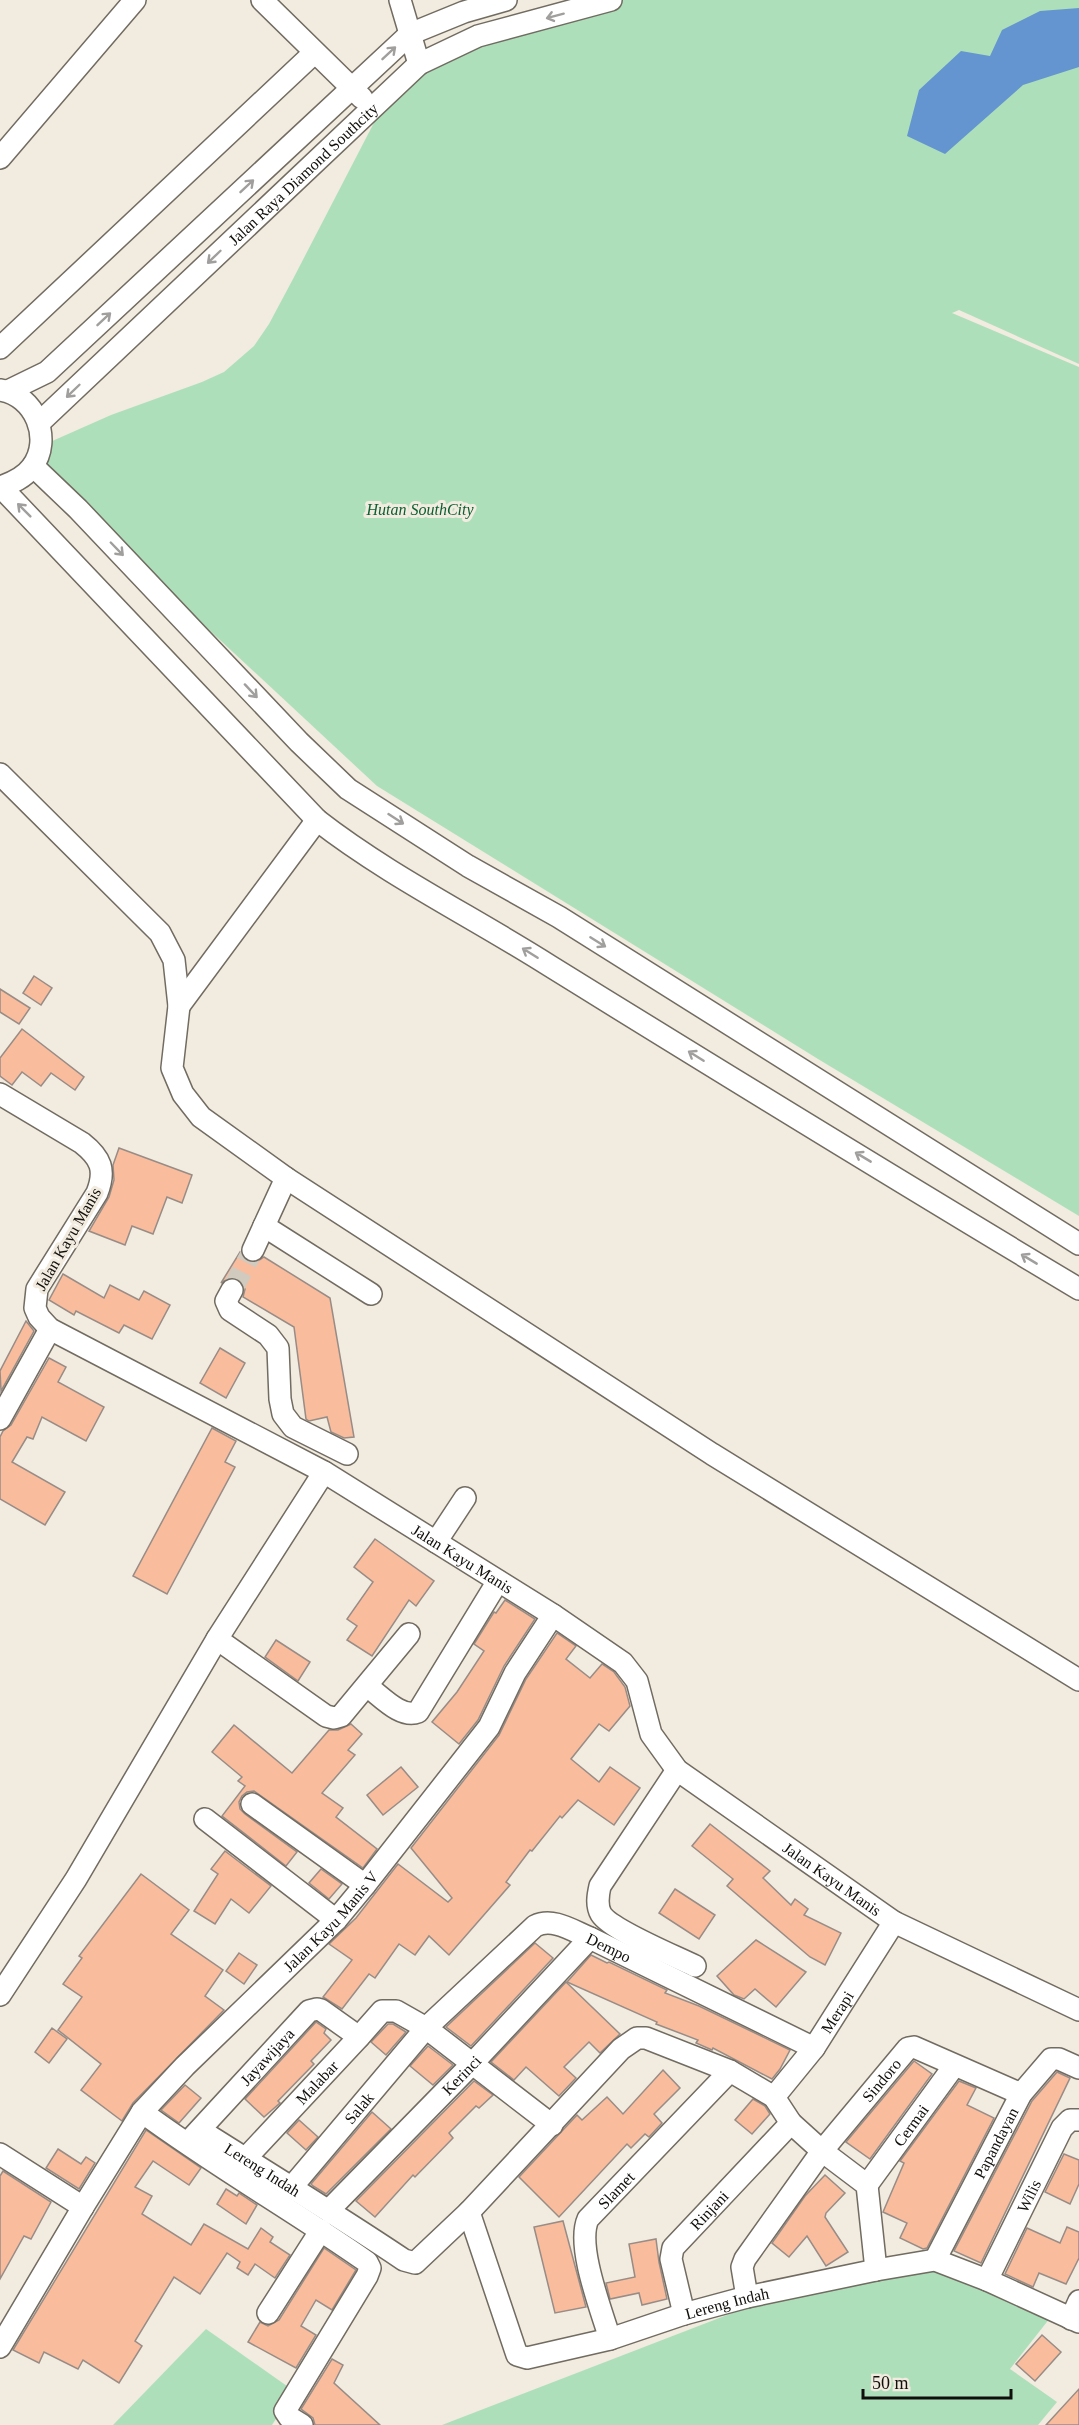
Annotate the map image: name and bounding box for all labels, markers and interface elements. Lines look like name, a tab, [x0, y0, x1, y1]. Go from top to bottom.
one-way arrow	[546, 11, 565, 22]
one-way arrow	[382, 46, 397, 60]
street label: Jalan Raya Diamond Southcity	[225, 99, 382, 248]
one-way arrow	[239, 179, 254, 193]
one-way arrow	[207, 249, 222, 264]
one-way arrow	[96, 312, 111, 326]
one-way arrow	[65, 384, 80, 398]
park label: Hutan SouthCity	[365, 501, 474, 519]
one-way arrow	[16, 502, 31, 517]
one-way arrow	[109, 542, 124, 557]
one-way arrow	[244, 683, 258, 698]
one-way arrow	[387, 814, 404, 826]
one-way arrow	[590, 936, 607, 949]
one-way arrow	[522, 947, 539, 959]
one-way arrow	[687, 1050, 704, 1063]
one-way arrow	[855, 1151, 872, 1163]
street label: Jalan Kayu Manis	[32, 1185, 105, 1294]
one-way arrow	[1021, 1253, 1038, 1265]
street label: Jalan Kayu Manis	[409, 1521, 516, 1596]
street label: Jalan Kayu Manis	[780, 1839, 884, 1919]
street label: Jalan Kayu Manis V	[280, 1867, 381, 1975]
street label: Dempo	[584, 1929, 634, 1965]
street label: Merapi	[817, 1987, 857, 2036]
street label: Jayawijaya	[237, 2025, 297, 2089]
street label: Kerinci	[438, 2051, 484, 2098]
street label: Sindoro	[858, 2055, 904, 2105]
street label: Malabar	[292, 2056, 342, 2108]
street label: Salak	[341, 2089, 377, 2127]
street label: Cermai	[890, 2101, 932, 2149]
street label: Papandayan	[970, 2105, 1021, 2181]
street label: Lereng Indah	[222, 2139, 304, 2199]
street label: Slamet	[594, 2168, 638, 2212]
street label: Wilis	[1013, 2177, 1044, 2215]
street label: Rinjani	[687, 2187, 732, 2233]
street label: Lereng Indah	[683, 2284, 770, 2322]
scale bar	[863, 2362, 1012, 2400]
text: 50 m	[872, 2373, 909, 2393]

